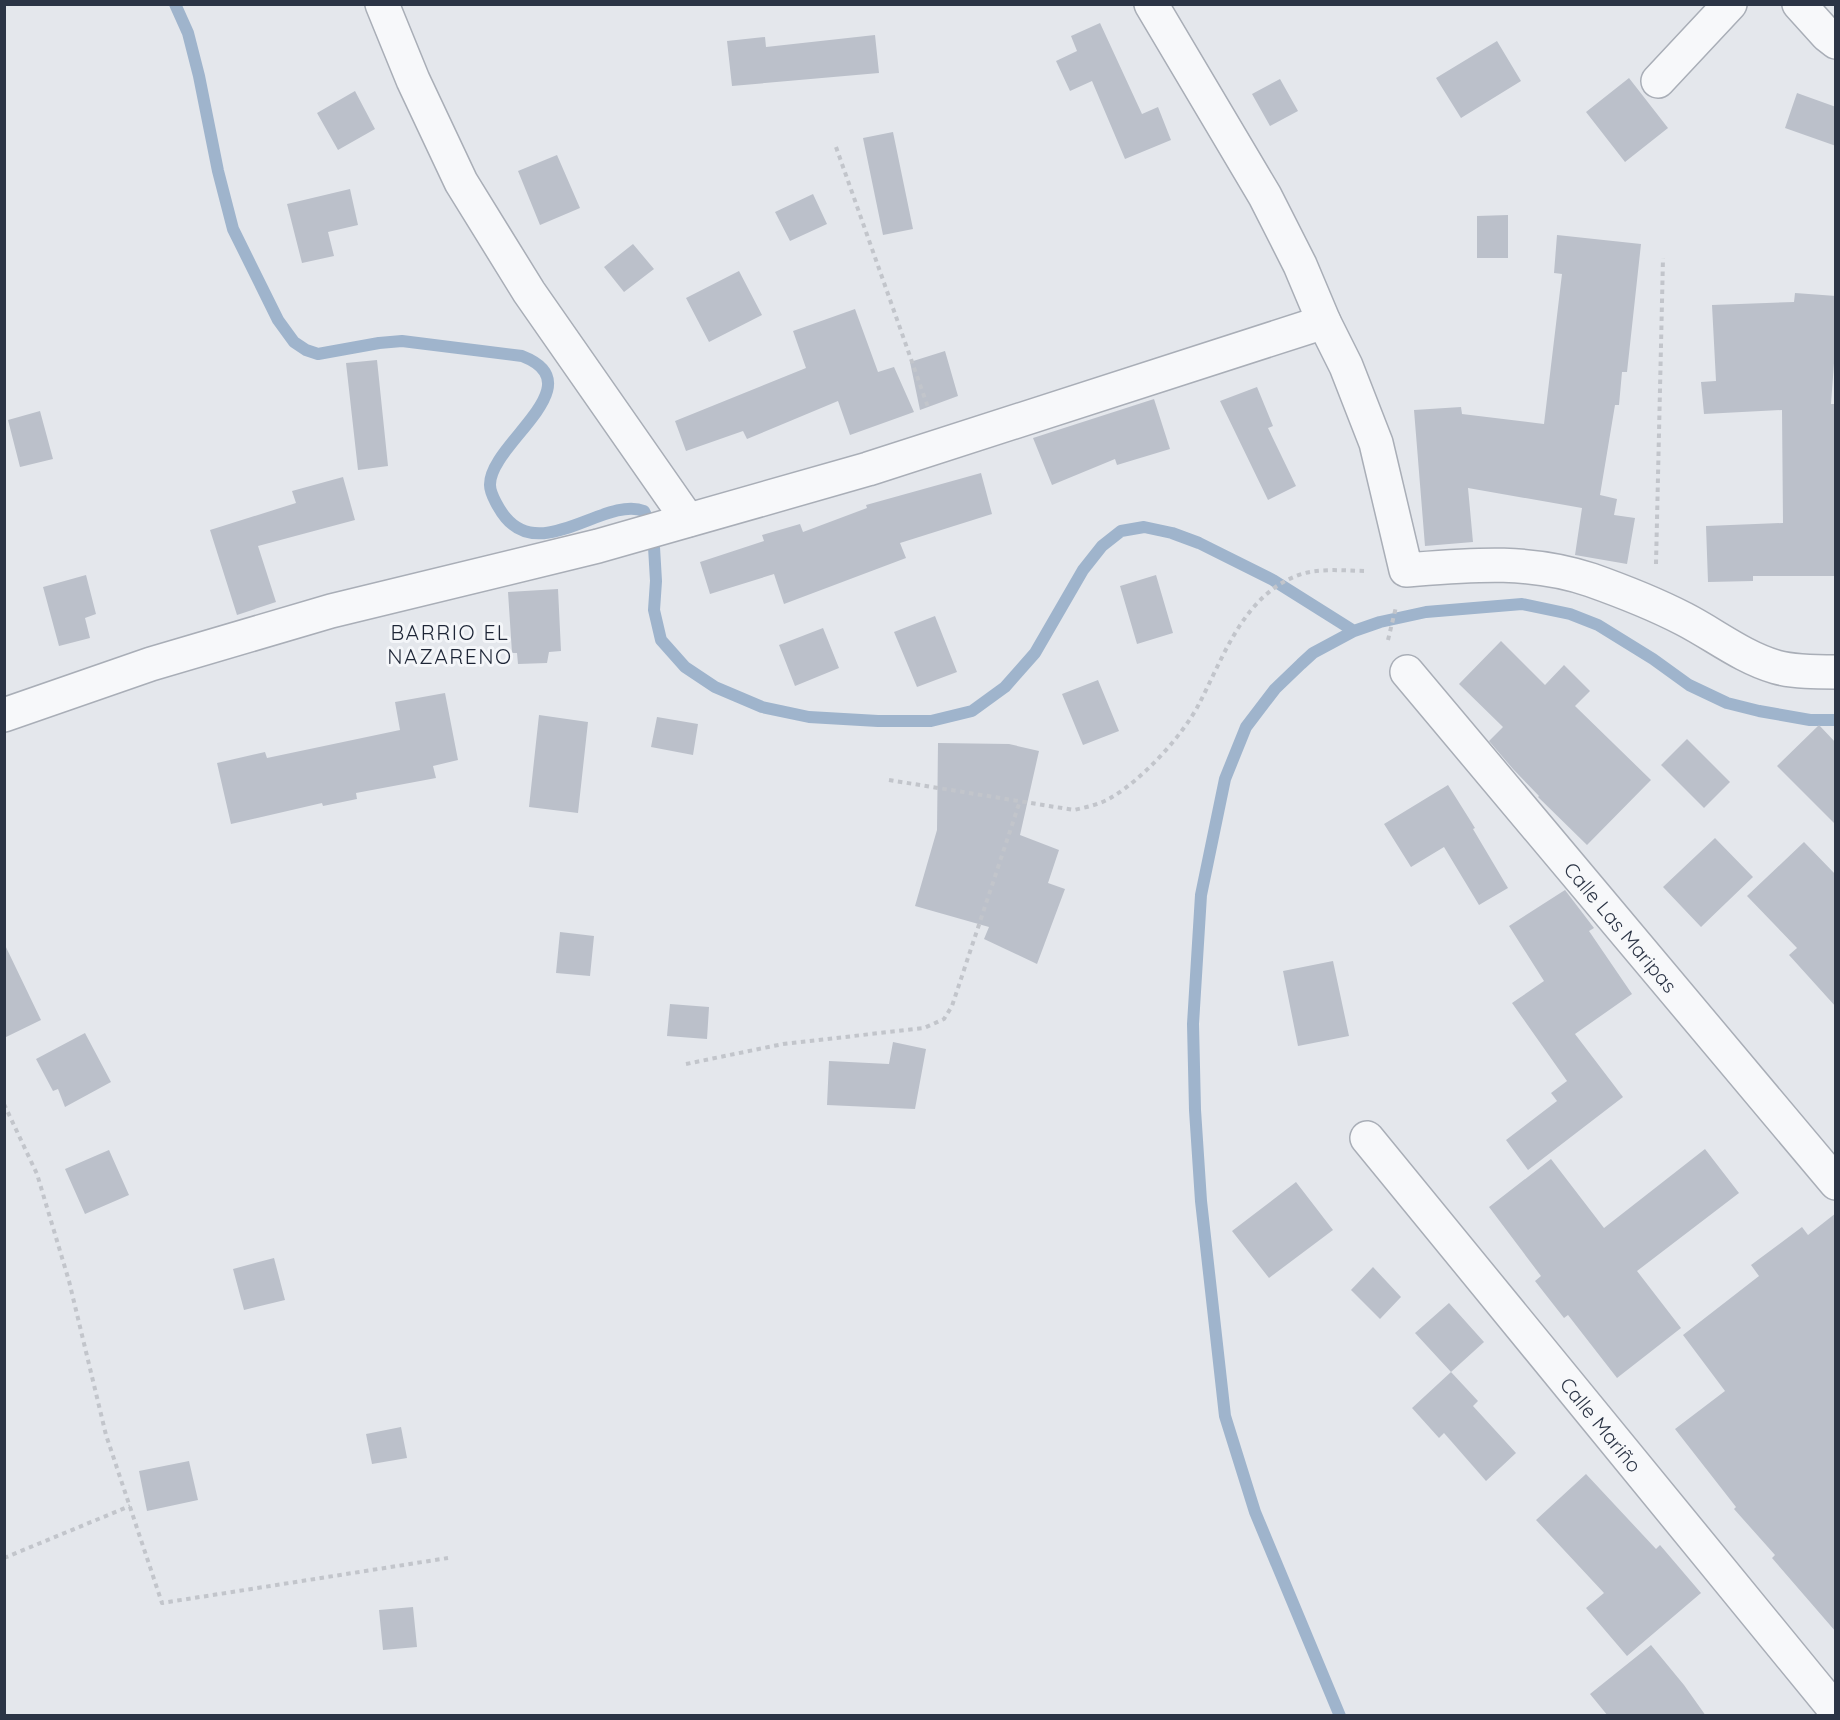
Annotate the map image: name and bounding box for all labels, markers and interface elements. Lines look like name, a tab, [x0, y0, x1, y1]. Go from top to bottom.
district label: BARRIO EL NAZARENO	[387, 619, 513, 669]
street label: Calle Las Maripas	[1559, 857, 1683, 997]
street label: Calle Mariño	[1555, 1372, 1648, 1477]

